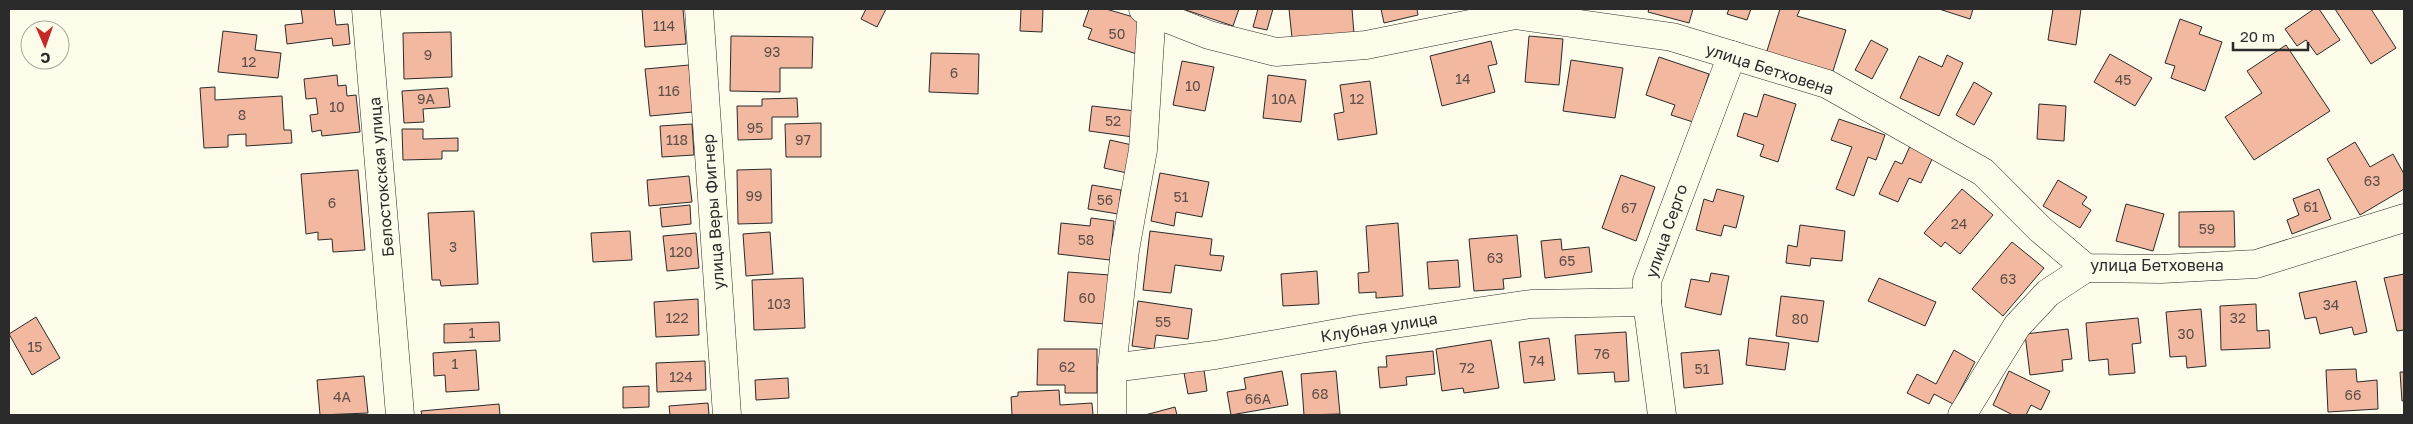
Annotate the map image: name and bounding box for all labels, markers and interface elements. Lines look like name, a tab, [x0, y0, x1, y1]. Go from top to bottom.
house number: 114	[653, 17, 675, 34]
north arrow	[20, 20, 70, 70]
scale bar	[2233, 20, 2308, 52]
house number: 50	[1109, 25, 1125, 42]
text: 20 m	[2240, 27, 2275, 45]
street label: улица Бетховена	[1703, 39, 1837, 99]
house number: 93	[764, 43, 780, 60]
house number: 9	[424, 46, 432, 63]
text: С	[40, 50, 51, 67]
house number: 12	[242, 53, 256, 70]
house number: 6	[950, 64, 958, 81]
house number: 14	[1455, 70, 1471, 87]
house number: 45	[2115, 71, 2131, 88]
house number: 10	[1185, 77, 1201, 94]
house number: 116	[658, 82, 680, 99]
house number: 9А	[417, 90, 436, 107]
house number: 10А	[1272, 90, 1297, 107]
house number: 12	[1350, 90, 1364, 107]
street label: Белостокская улица	[364, 96, 398, 258]
house number: 10	[329, 98, 345, 115]
house number: 8	[238, 106, 246, 123]
house number: 52	[1105, 112, 1121, 129]
house number: 95	[747, 119, 763, 136]
house number: 118	[666, 131, 688, 148]
house number: 97	[795, 131, 811, 148]
street label: улица Веры Фигнер	[698, 133, 728, 291]
house number: 63	[2364, 172, 2380, 189]
street label: улица Серго	[1641, 182, 1691, 280]
house number: 99	[746, 187, 762, 204]
house number: 51	[1174, 188, 1189, 205]
house number: 56	[1097, 191, 1113, 208]
house number: 6	[328, 194, 336, 211]
house number: 61	[2303, 198, 2319, 215]
house number: 67	[1621, 199, 1637, 216]
house number: 24	[1951, 215, 1967, 232]
house number: 59	[2199, 220, 2215, 237]
house number: 58	[1078, 231, 1094, 248]
house number: 3	[449, 238, 457, 255]
house number: 120	[669, 243, 693, 260]
house number: 63	[1487, 249, 1503, 266]
house number: 65	[1559, 252, 1575, 269]
street label: улица Бетховена	[2090, 255, 2224, 275]
house number: 63	[2000, 270, 2016, 287]
house number: 60	[1078, 289, 1096, 306]
house number: 103	[767, 295, 791, 312]
house number: 34	[2323, 296, 2339, 313]
street label: Клубная улица	[1319, 308, 1439, 346]
house number: 122	[665, 309, 689, 326]
house number: 32	[2230, 309, 2246, 326]
house number: 80	[1791, 310, 1809, 327]
house number: 55	[1155, 313, 1171, 330]
house number: 1	[469, 324, 476, 341]
house number: 30	[2178, 325, 2194, 342]
house number: 15	[28, 338, 42, 355]
house number: 76	[1594, 345, 1610, 362]
house number: 74	[1529, 352, 1545, 369]
house number: 1	[452, 355, 459, 372]
house number: 62	[1059, 358, 1075, 375]
house number: 72	[1459, 359, 1475, 376]
house number: 51	[1695, 360, 1710, 377]
house number: 124	[669, 368, 693, 385]
house number: 68	[1311, 385, 1329, 402]
house number: 66	[2345, 386, 2361, 403]
house number: 4А	[333, 388, 352, 405]
house number: 66А	[1245, 390, 1272, 407]

